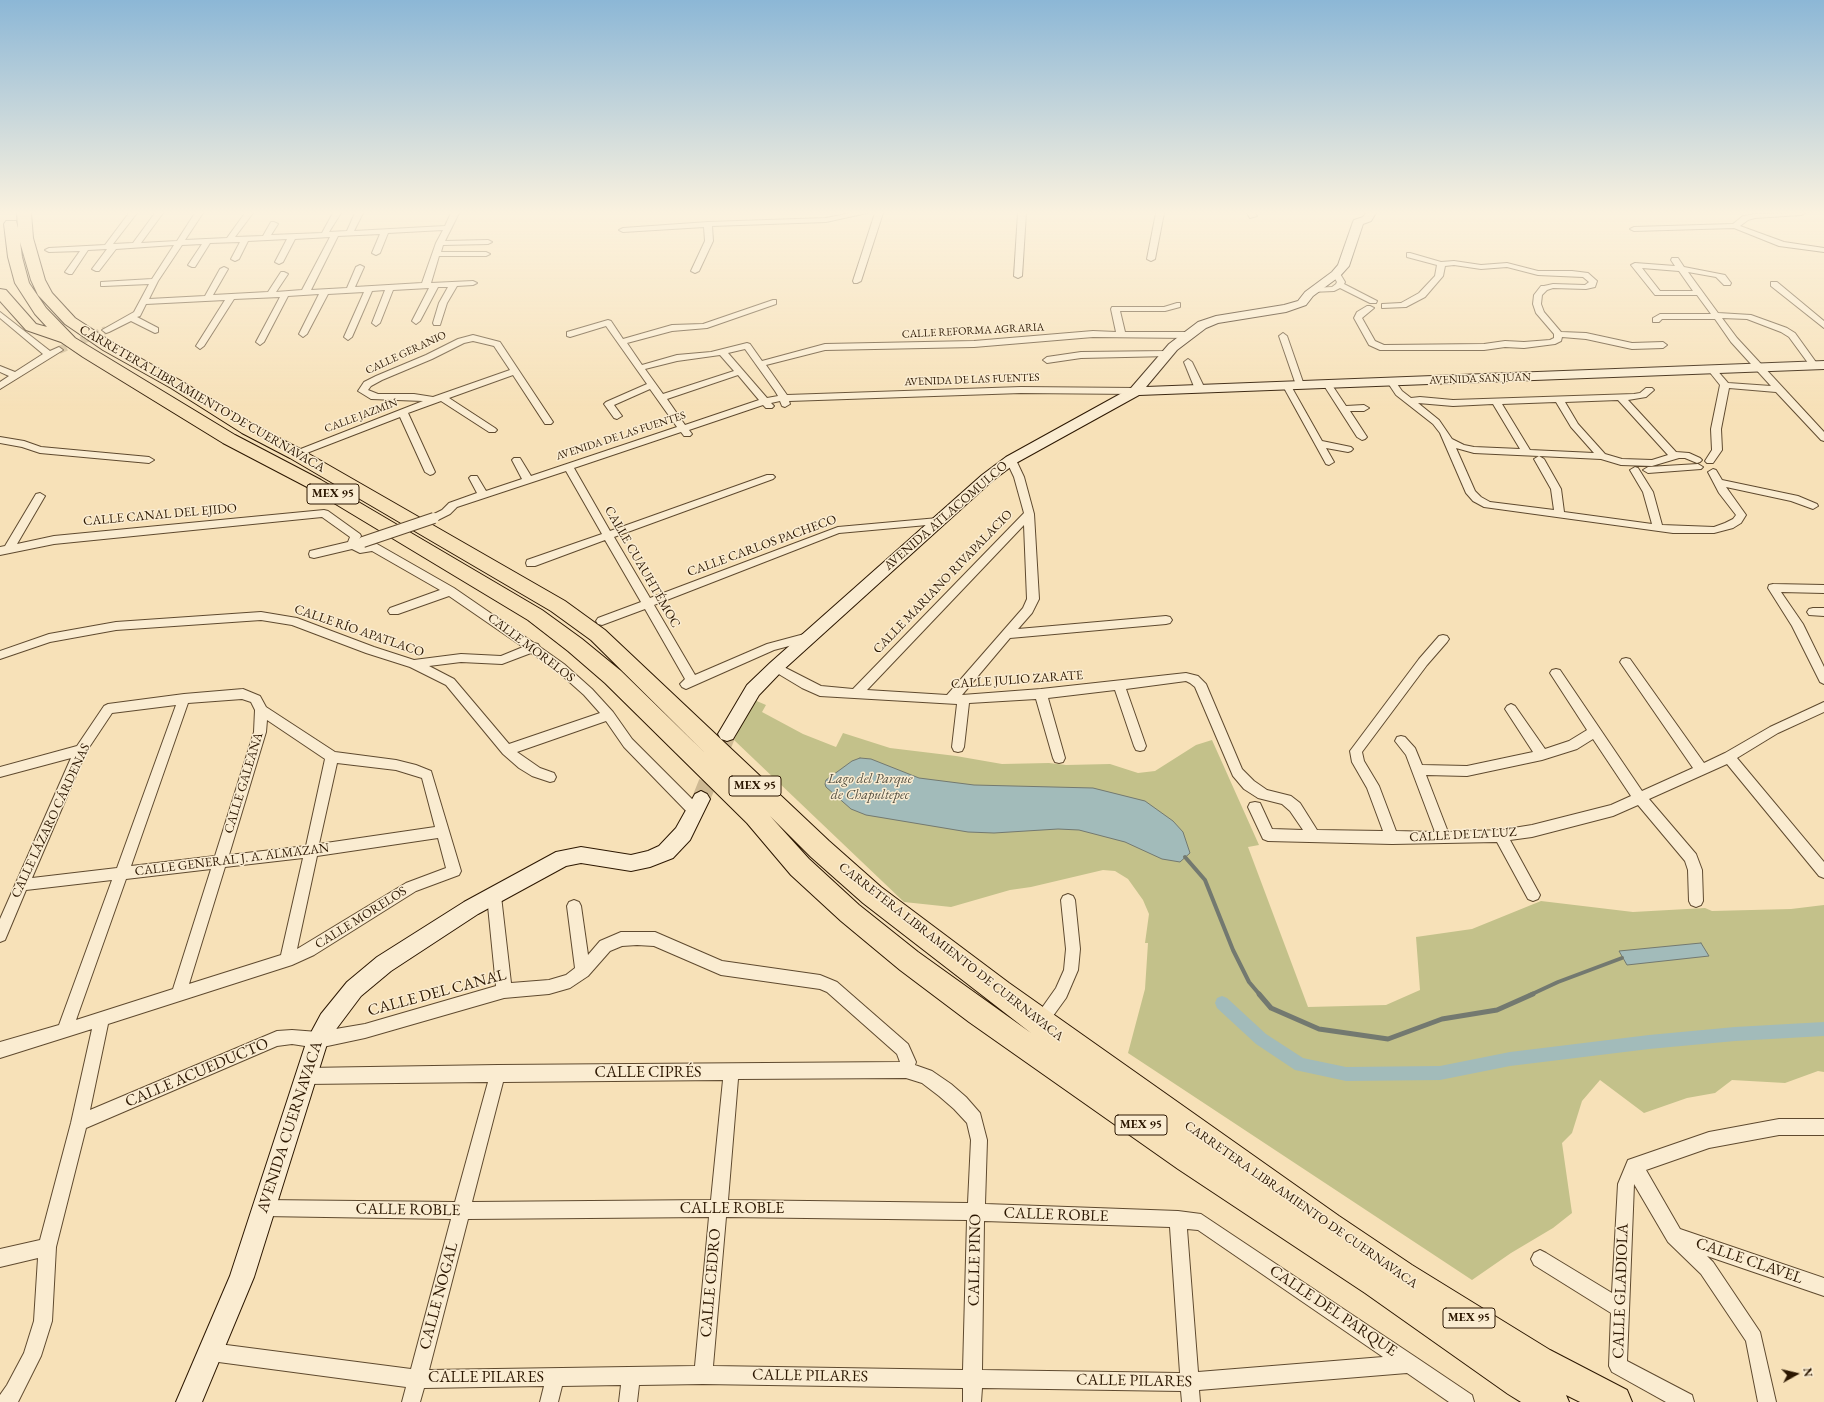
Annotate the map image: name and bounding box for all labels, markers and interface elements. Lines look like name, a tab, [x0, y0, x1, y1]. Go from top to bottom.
street label: CALLE REFORMA AGRARIA	[901, 321, 1045, 341]
street label: CARRETERA LIBRAMIENTO DE CUERNAVACA	[76, 322, 328, 476]
street label: CALLE GERANIO	[363, 328, 449, 378]
street label: AVENIDA DE LAS FUENTES	[904, 371, 1040, 389]
street label: AVENIDA SAN JUAN	[1429, 371, 1531, 387]
street label: CALLE JAZMÍN	[323, 396, 399, 436]
street label: AVENIDA DE LAS FUENTES	[555, 409, 687, 463]
street label: AVENIDA ATLACOMULCO	[881, 458, 1011, 574]
road number: MEX 95	[307, 484, 359, 504]
street label: CALLE CANAL DEL EJIDO	[82, 501, 238, 529]
street label: CALLE CUAUHTÉMOC	[601, 503, 683, 631]
street label: CALLE MARIANO RIVAPALACIO	[870, 507, 1016, 657]
street label: CALLE CARLOS PACHECO	[685, 512, 839, 580]
street label: CALLE RÍO APATLACO	[292, 601, 426, 661]
street label: CALLE MORELOS	[484, 610, 578, 686]
street label: CALLE JULIO ZARATE	[950, 668, 1084, 692]
street label: CALLE GALEANA	[221, 731, 267, 835]
street label: CALLE LÁZARO CÁRDENAS	[8, 741, 94, 901]
water label: Lago del Parque de Chapultepec	[828, 771, 912, 804]
road number: MEX 95	[729, 776, 781, 796]
street label: CALLE DE LA LUZ	[1409, 824, 1517, 846]
street label: CALLE GENERAL J. A. ALMAZAN	[134, 840, 330, 880]
street label: CARRETERA LIBRAMIENTO DE CUERNAVACA	[835, 859, 1067, 1045]
street label: CALLE MORELOS	[312, 884, 410, 952]
street label: CALLE DEL CANAL	[366, 965, 508, 1021]
street label: CALLE ACUEDUCTO	[122, 1034, 272, 1112]
street label: AVENIDA CUERNAVACA	[253, 1039, 327, 1215]
street label: CALLE CIPRÉS	[595, 1063, 701, 1083]
road number: MEX 95	[1115, 1115, 1167, 1135]
street label: CARRETERA LIBRAMIENTO DE CUERNAVACA	[1181, 1118, 1421, 1292]
street label: CALLE ROBLE	[355, 1199, 461, 1221]
street label: CALLE ROBLE	[680, 1199, 784, 1219]
street label: CALLE ROBLE	[1003, 1204, 1109, 1226]
street label: CALLE PINO	[965, 1214, 985, 1306]
street label: CALLE GLADIOLA	[1609, 1223, 1633, 1359]
street label: CALLE CEDRO	[697, 1228, 725, 1338]
street label: CALLE CLAVEL	[1693, 1234, 1805, 1288]
street label: CALLE NOGAL	[415, 1240, 463, 1352]
street label: CALLE DEL PARQUE	[1266, 1261, 1400, 1361]
road number: MEX 95	[1443, 1308, 1495, 1328]
north arrow	[1776, 1354, 1816, 1394]
street label: CALLE PILARES	[752, 1365, 868, 1387]
text: N	[1800, 1367, 1815, 1378]
street label: CALLE PILARES	[428, 1368, 544, 1388]
street label: CALLE PILARES	[1076, 1370, 1192, 1392]

